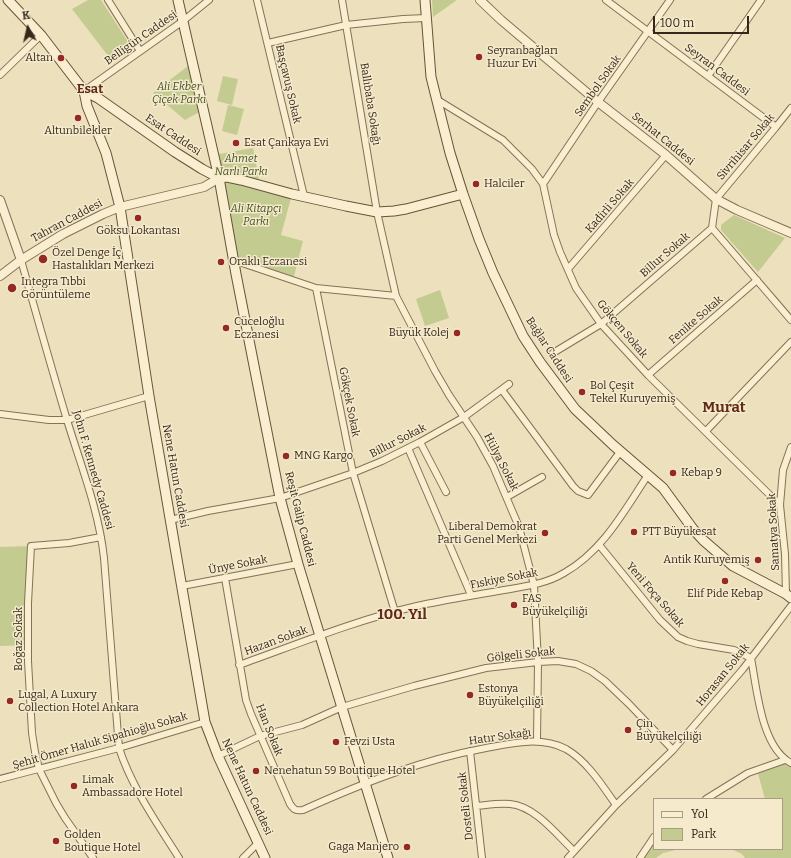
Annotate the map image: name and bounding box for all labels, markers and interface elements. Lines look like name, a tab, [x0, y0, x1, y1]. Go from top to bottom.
north arrow	[8, 8, 48, 48]
street label: Belligün Caddesi	[102, 8, 180, 68]
scale bar	[655, 8, 751, 34]
text: K	[21, 9, 31, 23]
text: 100 m	[660, 16, 694, 30]
street label: Seyran Caddesi	[682, 41, 752, 99]
street label: Başçavuş Sokak	[273, 43, 303, 125]
place label: Seyranbağları Huzur Evi	[487, 44, 558, 70]
place label: Altan	[25, 51, 53, 65]
marker: Seyranbağları Huzur Evi	[474, 52, 484, 62]
marker: Altan	[56, 53, 66, 63]
street label: Sembol Sokak	[572, 53, 624, 119]
street label: Ballıbaba Sokağı	[357, 62, 383, 146]
park label: Ali Ekber Çiçek Parkı	[152, 80, 206, 106]
district label: Esat	[77, 81, 103, 97]
street label: Serhat Caddesi	[629, 110, 697, 168]
street label: Esat Caddesi	[143, 111, 203, 159]
street label: Sivrihisar Sokak	[714, 111, 778, 183]
marker: Altunbilekler	[73, 113, 83, 123]
place label: Altunbilekler	[44, 124, 112, 138]
place label: Esat Çankaya Evi	[244, 136, 329, 150]
marker: Esat Çankaya Evi	[231, 138, 241, 148]
park label: Ahmet Narlı Parkı	[214, 152, 268, 178]
street label: Kadirli Sokak	[583, 176, 637, 236]
place label: Halciler	[484, 177, 525, 191]
marker: Halciler	[471, 179, 481, 189]
street label: Tahran Caddesi	[29, 197, 105, 245]
park label: Ali Kitapçı Parkı	[231, 202, 281, 228]
marker: Göksu Lokantası	[133, 213, 143, 223]
place label: Göksu Lokantası	[96, 224, 180, 238]
street label: Billur Sokak	[638, 230, 692, 280]
place label: Özel Denge İç Hastalıkları Merkezi	[52, 246, 154, 272]
marker: Özel Denge İç Hastalıkları Merkezi	[37, 253, 49, 265]
place label: Oraklı Eczanesi	[229, 255, 307, 269]
marker: Oraklı Eczanesi	[216, 257, 226, 267]
place label: Integra Tıbbi Görüntüleme	[21, 275, 90, 301]
marker: Integra Tıbbi Görüntüleme	[6, 282, 18, 294]
street label: Fenike Sokak	[666, 293, 726, 347]
street label: Gökçen Sokak	[594, 297, 650, 361]
place label: Cüceloğlu Eczanesi	[234, 315, 285, 341]
street label: Bağlar Caddesi	[523, 315, 575, 385]
marker: Cüceloğlu Eczanesi	[221, 323, 231, 333]
place label: Büyük Kolej	[389, 326, 449, 340]
marker: Büyük Kolej	[452, 328, 462, 338]
street label: Gökçek Sokak	[336, 366, 362, 438]
place label: Bol Çeşit Tekel Kuruyemiş	[590, 379, 676, 405]
marker: Bol Çeşit Tekel Kuruyemiş	[577, 387, 587, 397]
district label: Murat	[702, 399, 746, 417]
street label: John F. Kennedy Caddesi	[70, 409, 116, 531]
street label: Billur Sokak	[368, 421, 428, 461]
street label: Nene Hatun Caddesi	[159, 423, 191, 529]
street label: Hülya Sokak	[481, 431, 521, 493]
place label: MNG Kargo	[294, 449, 353, 463]
marker: MNG Kargo	[281, 451, 291, 461]
place label: Kebap 9	[681, 466, 722, 480]
marker: Kebap 9	[668, 468, 678, 478]
street label: Reşit Galip Caddesi	[282, 470, 318, 568]
street label: Samatya Sokak	[765, 493, 783, 571]
place label: Liberal Demokrat Parti Genel Merkezi	[437, 520, 537, 546]
place label: PTT Büyükesat	[642, 525, 717, 539]
marker: PTT Büyükesat	[629, 527, 639, 537]
marker: Liberal Demokrat Parti Genel Merkezi	[540, 528, 550, 538]
street label: Ünye Sokak	[207, 553, 269, 577]
place label: Antik Kuruyemiş	[663, 553, 750, 567]
marker: Antik Kuruyemiş	[753, 555, 763, 565]
street label: Yeni Foça Sokak	[623, 560, 687, 630]
street label: Fıskiye Sokak	[469, 566, 539, 592]
marker: Elif Pide Kebap	[720, 576, 730, 586]
place label: Elif Pide Kebap	[687, 587, 763, 601]
place label: FAS Büyükelçiliği	[522, 592, 588, 618]
marker: FAS Büyükelçiliği	[509, 600, 519, 610]
district label: 100. Yıl	[377, 606, 427, 624]
street label: Boğaz Sokak	[12, 607, 26, 671]
street label: Hazan Sokak	[243, 624, 309, 658]
street label: Horasan Sokak	[694, 641, 752, 709]
street label: Gölgeli Sokak	[486, 645, 556, 665]
place label: Estonya Büyükelçiliği	[478, 682, 544, 708]
place label: Lugal, A Luxury Collection Hotel Ankara	[18, 688, 139, 714]
marker: Estonya Büyükelçiliği	[465, 690, 475, 700]
marker: Lugal, A Luxury Collection Hotel Ankara	[5, 696, 15, 706]
street label: Han Sokak	[253, 702, 285, 758]
street label: Şehit Ömer Haluk Sipahioğlu Sokak	[11, 710, 189, 772]
place label: Çin Büyükelçiliği	[636, 717, 702, 743]
marker: Çin Büyükelçiliği	[623, 725, 633, 735]
street label: Hatır Sokağı	[468, 726, 532, 748]
place label: Fevzi Usta	[344, 735, 395, 749]
street label: Nene Hatun Caddesi	[219, 737, 275, 837]
marker: Fevzi Usta	[331, 737, 341, 747]
place label: Nenehatun 59 Boutique Hotel	[264, 764, 415, 778]
marker: Nenehatun 59 Boutique Hotel	[251, 766, 261, 776]
street label: Dosteli Sokak	[456, 771, 476, 841]
place label: Limak Ambassadore Hotel	[82, 773, 183, 799]
marker: Limak Ambassadore Hotel	[69, 781, 79, 791]
legend	[653, 798, 783, 850]
text: Yol	[691, 807, 708, 821]
text: Park	[691, 827, 716, 841]
place label: Golden Boutique Hotel	[64, 828, 141, 854]
marker: Golden Boutique Hotel	[51, 836, 61, 846]
place label: Gaga Manjero	[328, 840, 399, 854]
marker: Gaga Manjero	[402, 842, 412, 852]

